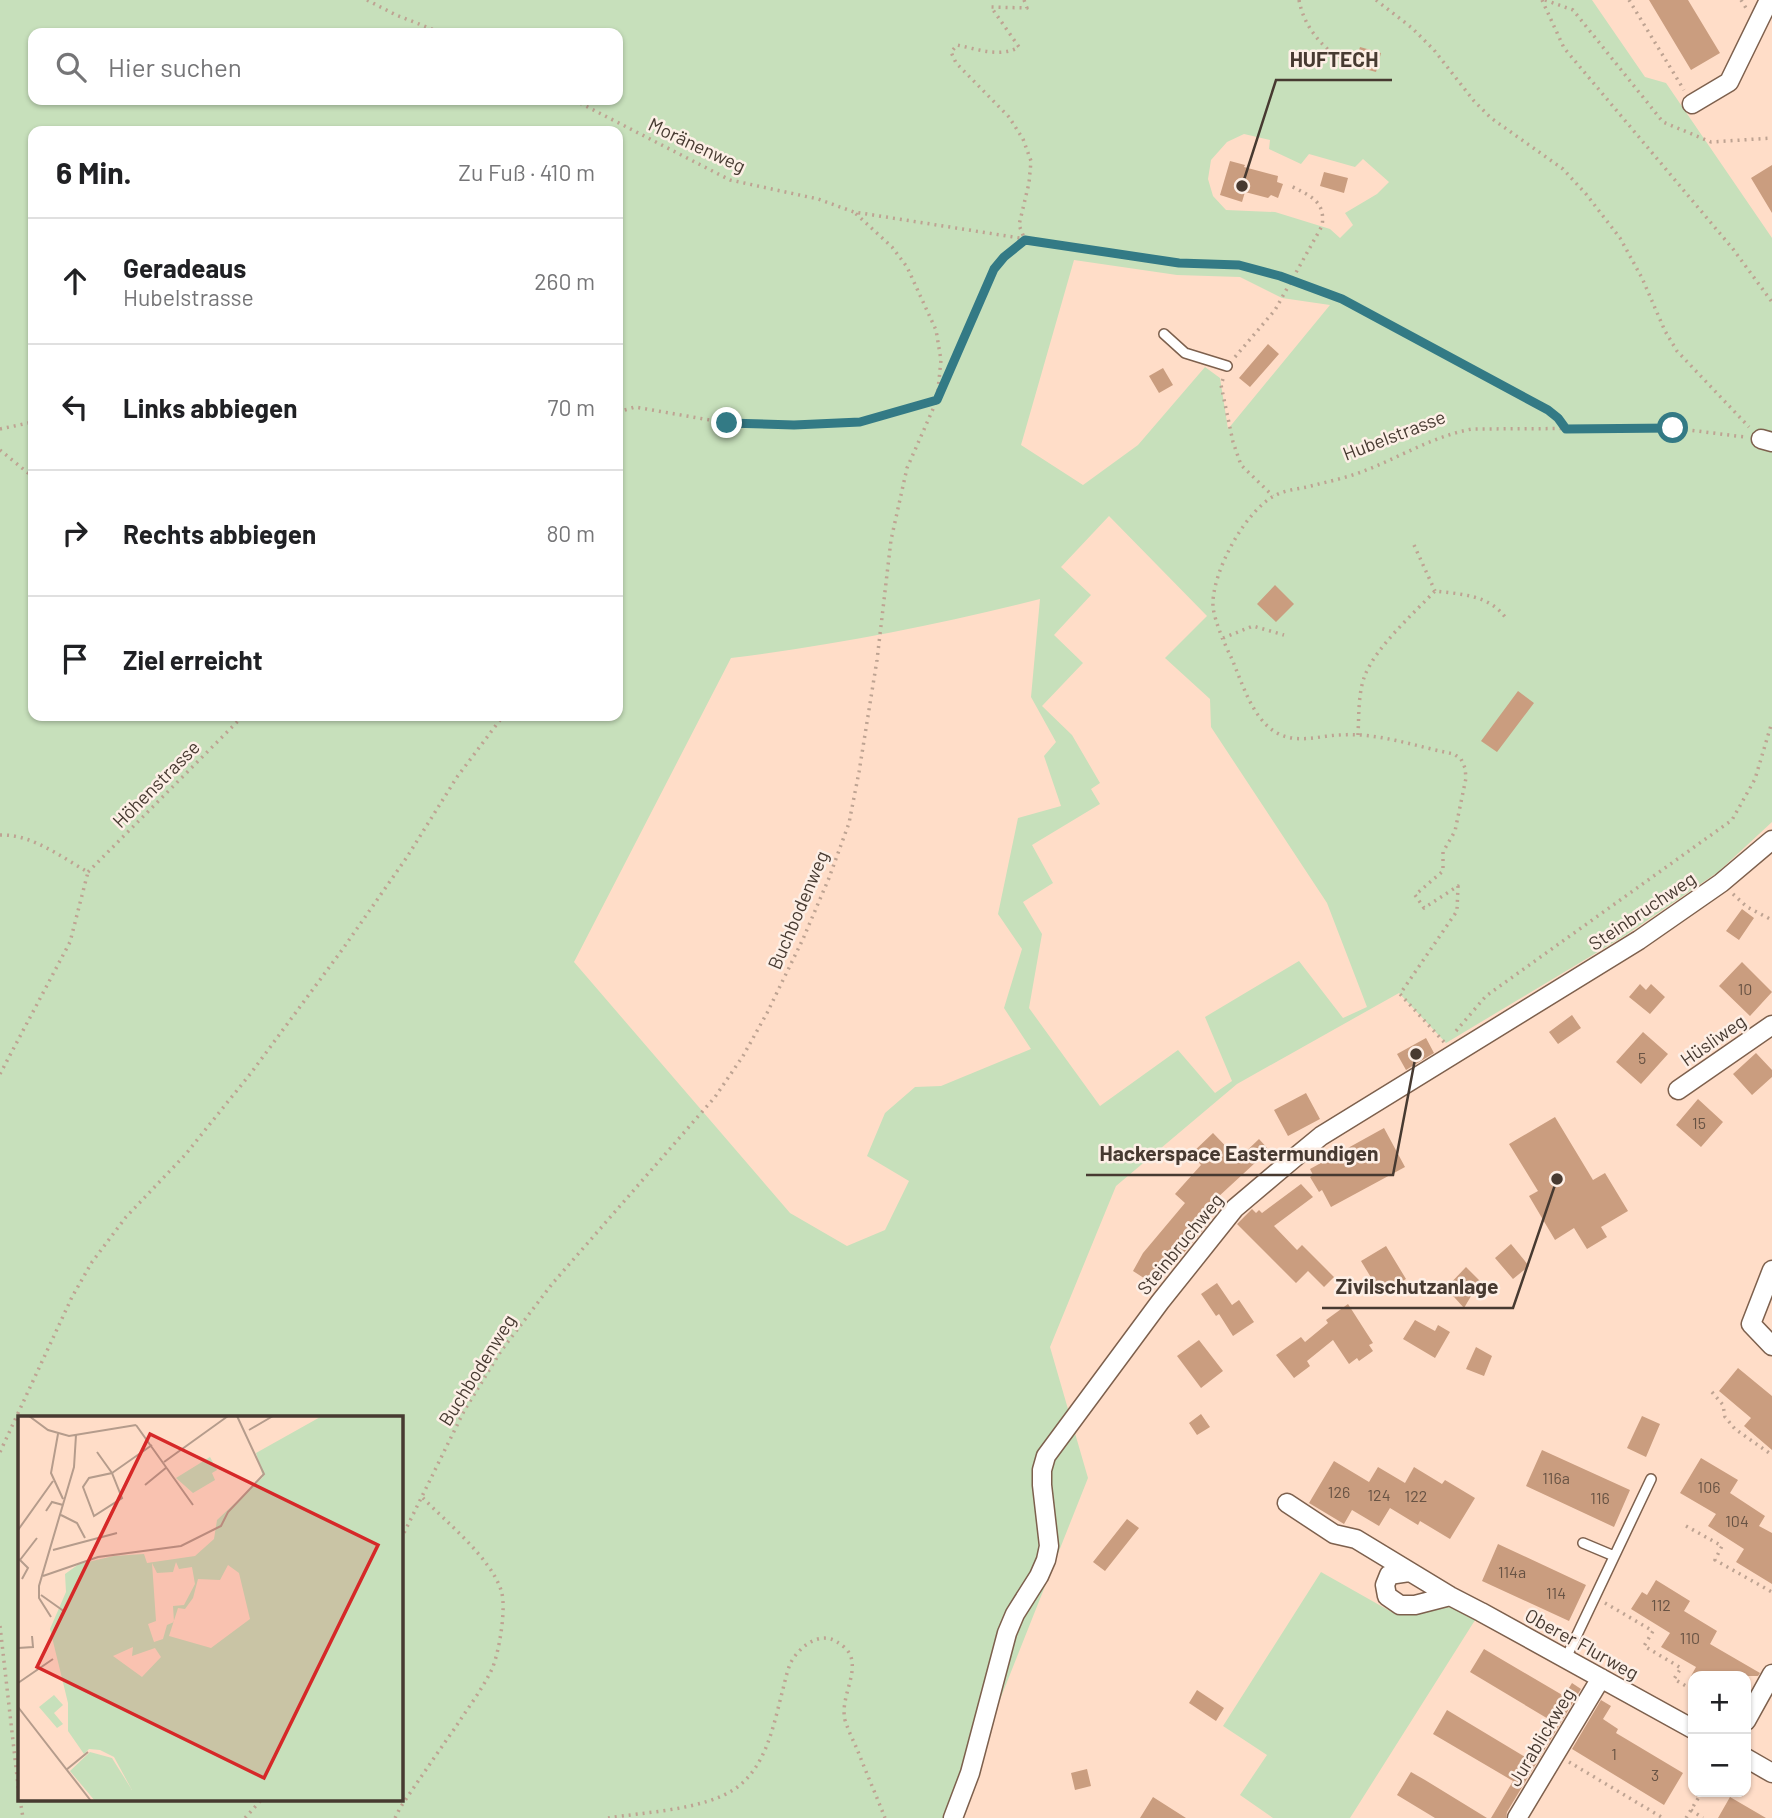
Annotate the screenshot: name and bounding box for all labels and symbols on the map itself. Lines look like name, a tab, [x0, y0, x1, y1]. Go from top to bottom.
callout: HUFTECH	[1276, 38, 1392, 80]
text: HUFTECH	[1290, 46, 1378, 71]
street label: Moränenweg	[645, 112, 749, 177]
street label: Hubelstrasse	[1339, 404, 1448, 465]
route end	[711, 407, 742, 438]
route start	[1657, 412, 1688, 443]
street label: Höhenstrasse	[107, 735, 204, 832]
street label: Buchbodenweg	[762, 847, 833, 973]
street label: Steinbruchweg	[1584, 866, 1700, 955]
house number: 10	[1738, 979, 1752, 998]
street label: Hüsliweg	[1676, 1009, 1750, 1070]
house number: 5	[1638, 1048, 1646, 1067]
house number: 15	[1692, 1113, 1706, 1132]
callout: Hackerspace Eastermundigen	[1086, 1133, 1393, 1175]
text: Hackerspace Eastermundigen	[1100, 1140, 1378, 1165]
street label: Steinbruchweg	[1132, 1188, 1228, 1299]
callout: Zivilschutzanlage	[1322, 1266, 1513, 1308]
text: Zivilschutzanlage	[1336, 1273, 1498, 1298]
street label: Buchbodenweg	[433, 1310, 520, 1430]
inset map	[18, 1416, 402, 1800]
house number: 116a	[1542, 1468, 1570, 1487]
house number: 106	[1698, 1477, 1720, 1496]
house number: 126	[1328, 1482, 1350, 1501]
house number: 124	[1368, 1485, 1391, 1504]
house number: 122	[1405, 1486, 1427, 1505]
house number: 116	[1590, 1488, 1610, 1507]
house number: 104	[1725, 1511, 1749, 1530]
house number: 114a	[1498, 1562, 1526, 1581]
house number: 114	[1546, 1583, 1566, 1602]
house number: 112	[1651, 1595, 1671, 1614]
street label: Oberer Flurweg	[1521, 1603, 1643, 1684]
house number: 110	[1680, 1628, 1700, 1647]
street label: Jurablickweg	[1502, 1684, 1579, 1790]
house number: 1	[1611, 1744, 1617, 1763]
house number: 3	[1651, 1765, 1659, 1784]

